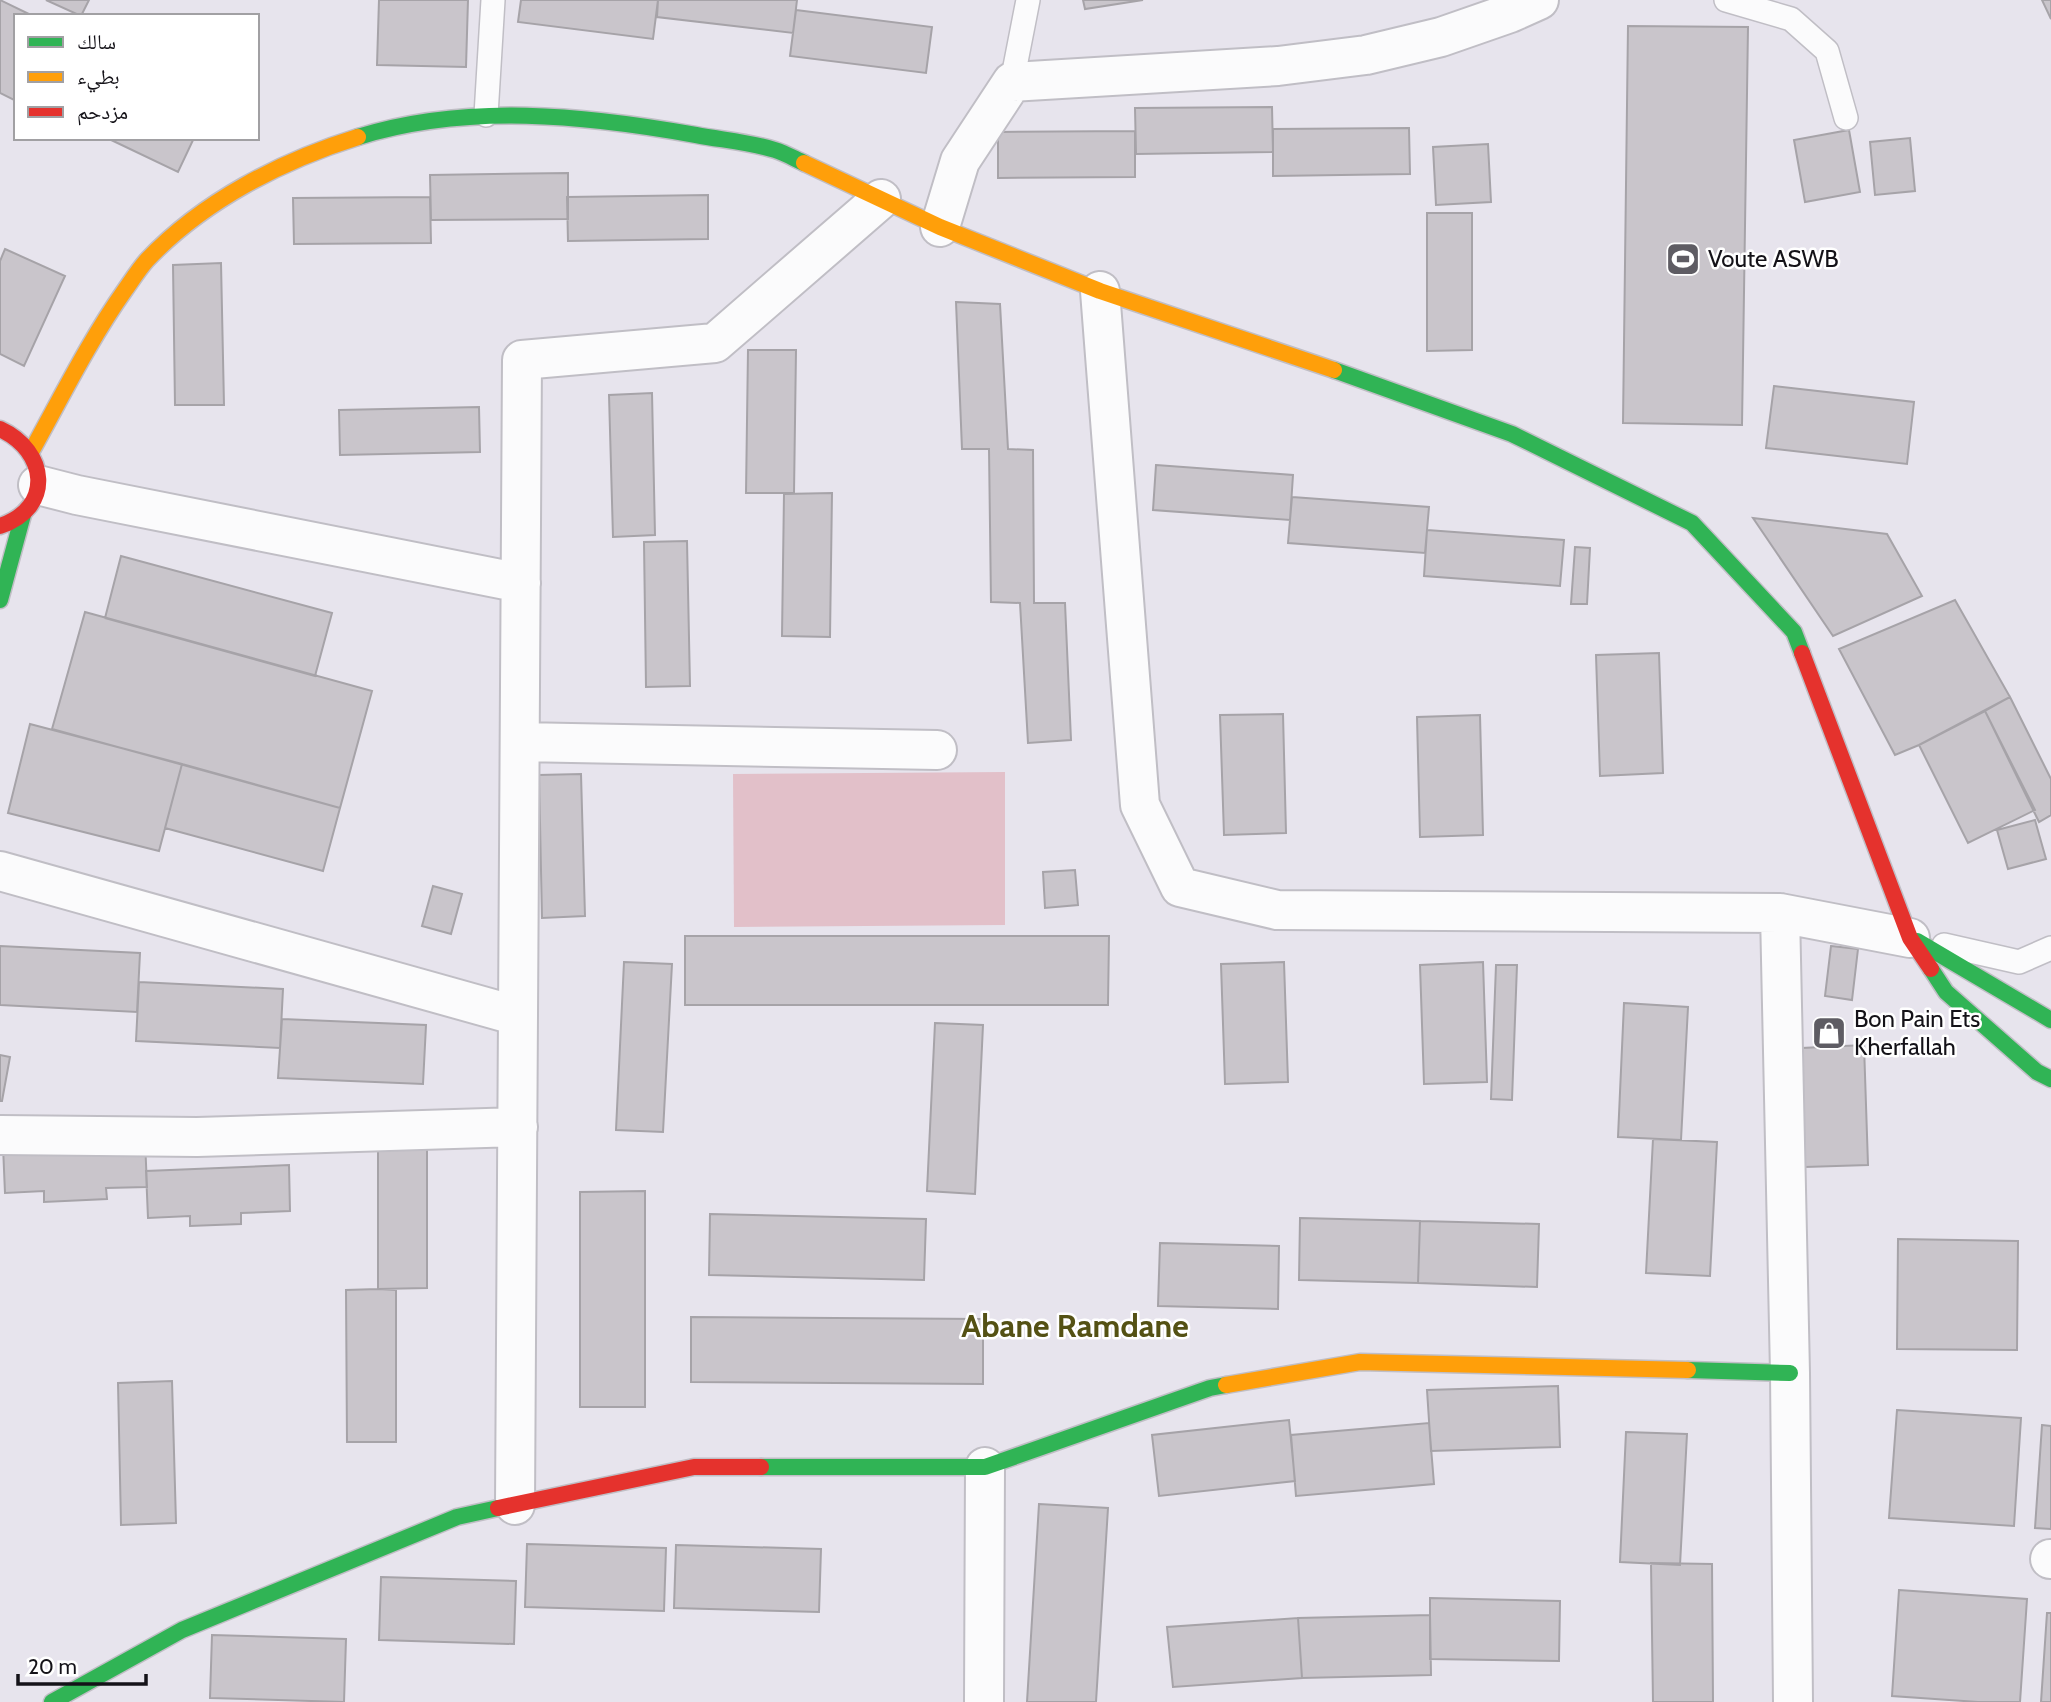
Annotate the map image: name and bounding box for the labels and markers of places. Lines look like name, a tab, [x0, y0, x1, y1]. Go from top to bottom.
sports icon: Voute ASWB	[1664, 240, 1702, 278]
place label: Voute ASWB	[1708, 244, 1839, 273]
place label: Bon Pain Ets Kherfallah	[1854, 1004, 1980, 1061]
shop icon: Bon Pain Ets Kherfallah	[1810, 1014, 1848, 1052]

